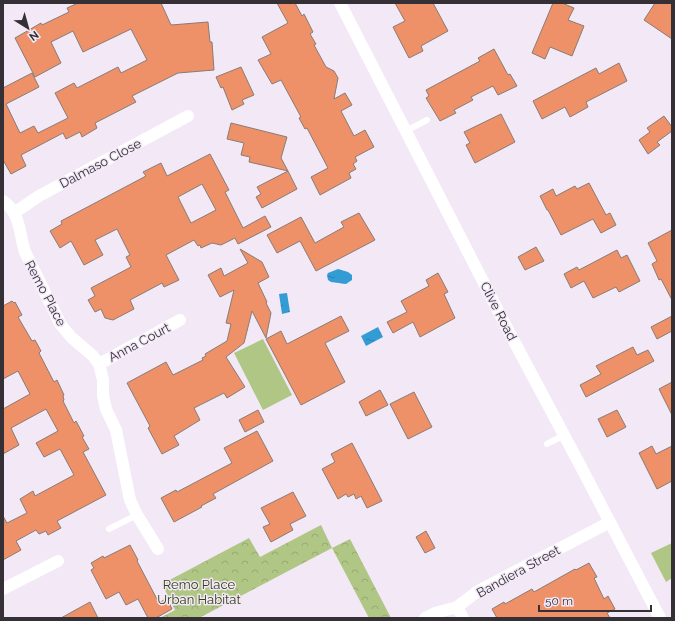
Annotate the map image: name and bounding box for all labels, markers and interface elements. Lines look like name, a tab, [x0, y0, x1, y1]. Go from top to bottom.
north arrow	[8, 8, 48, 48]
text: N	[26, 28, 41, 43]
street label: Dalmaso Close	[57, 135, 144, 191]
street label: Remo Place	[22, 258, 69, 329]
street label: Clive Road	[477, 279, 520, 343]
street label: Anna Court	[106, 320, 173, 365]
street label: Bandiera Street	[474, 542, 563, 601]
park label: Remo Place Urban Habitat	[157, 577, 241, 607]
scale bar	[539, 587, 651, 613]
text: 50 m	[545, 594, 573, 608]

